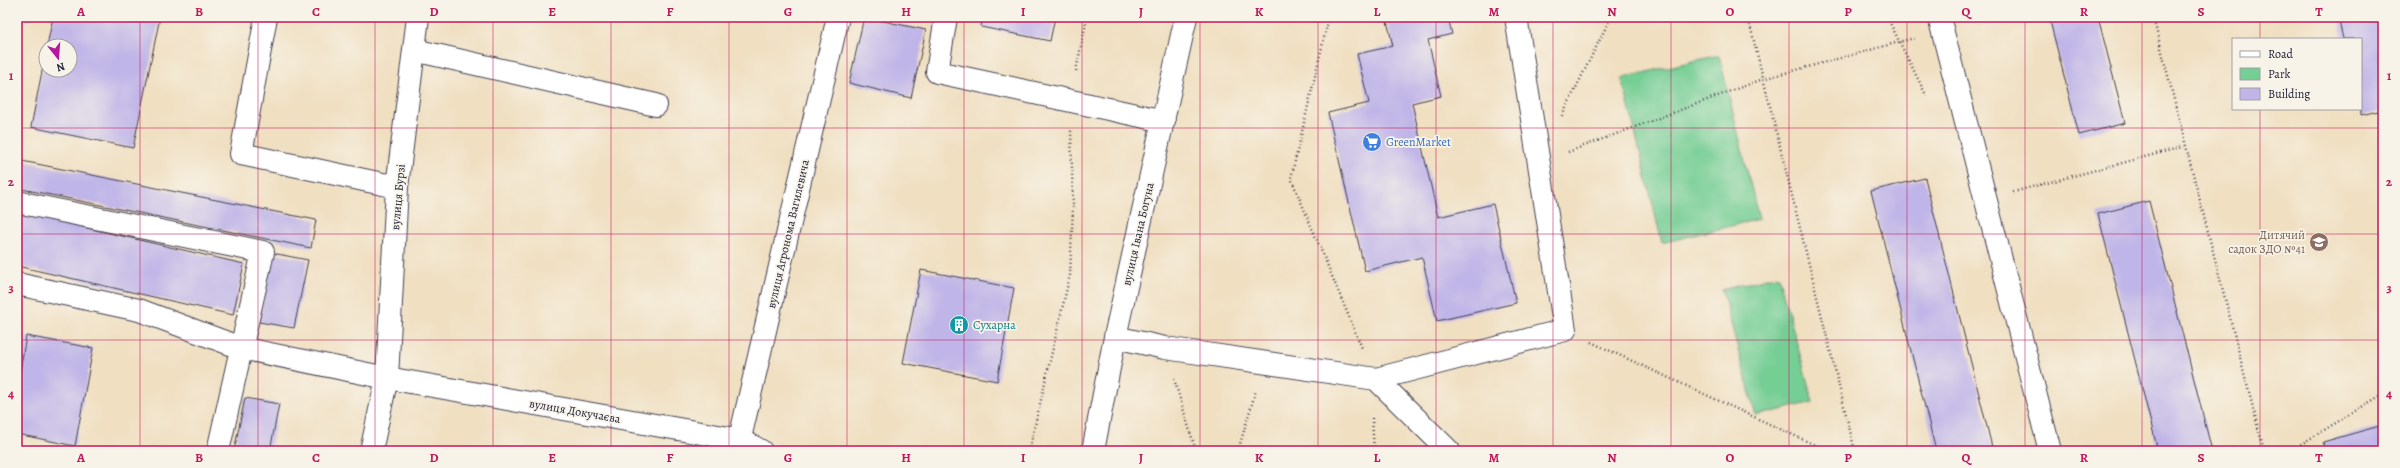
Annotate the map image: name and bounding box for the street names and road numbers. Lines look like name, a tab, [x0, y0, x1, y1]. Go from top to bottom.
street label: вулиця Агронома Вагилевича	[763, 158, 813, 310]
street label: вулиця Бурзі	[387, 163, 409, 231]
street label: вулиця Івана Богуна	[1118, 180, 1158, 287]
street label: вулиця Докучаєва	[528, 395, 622, 427]

